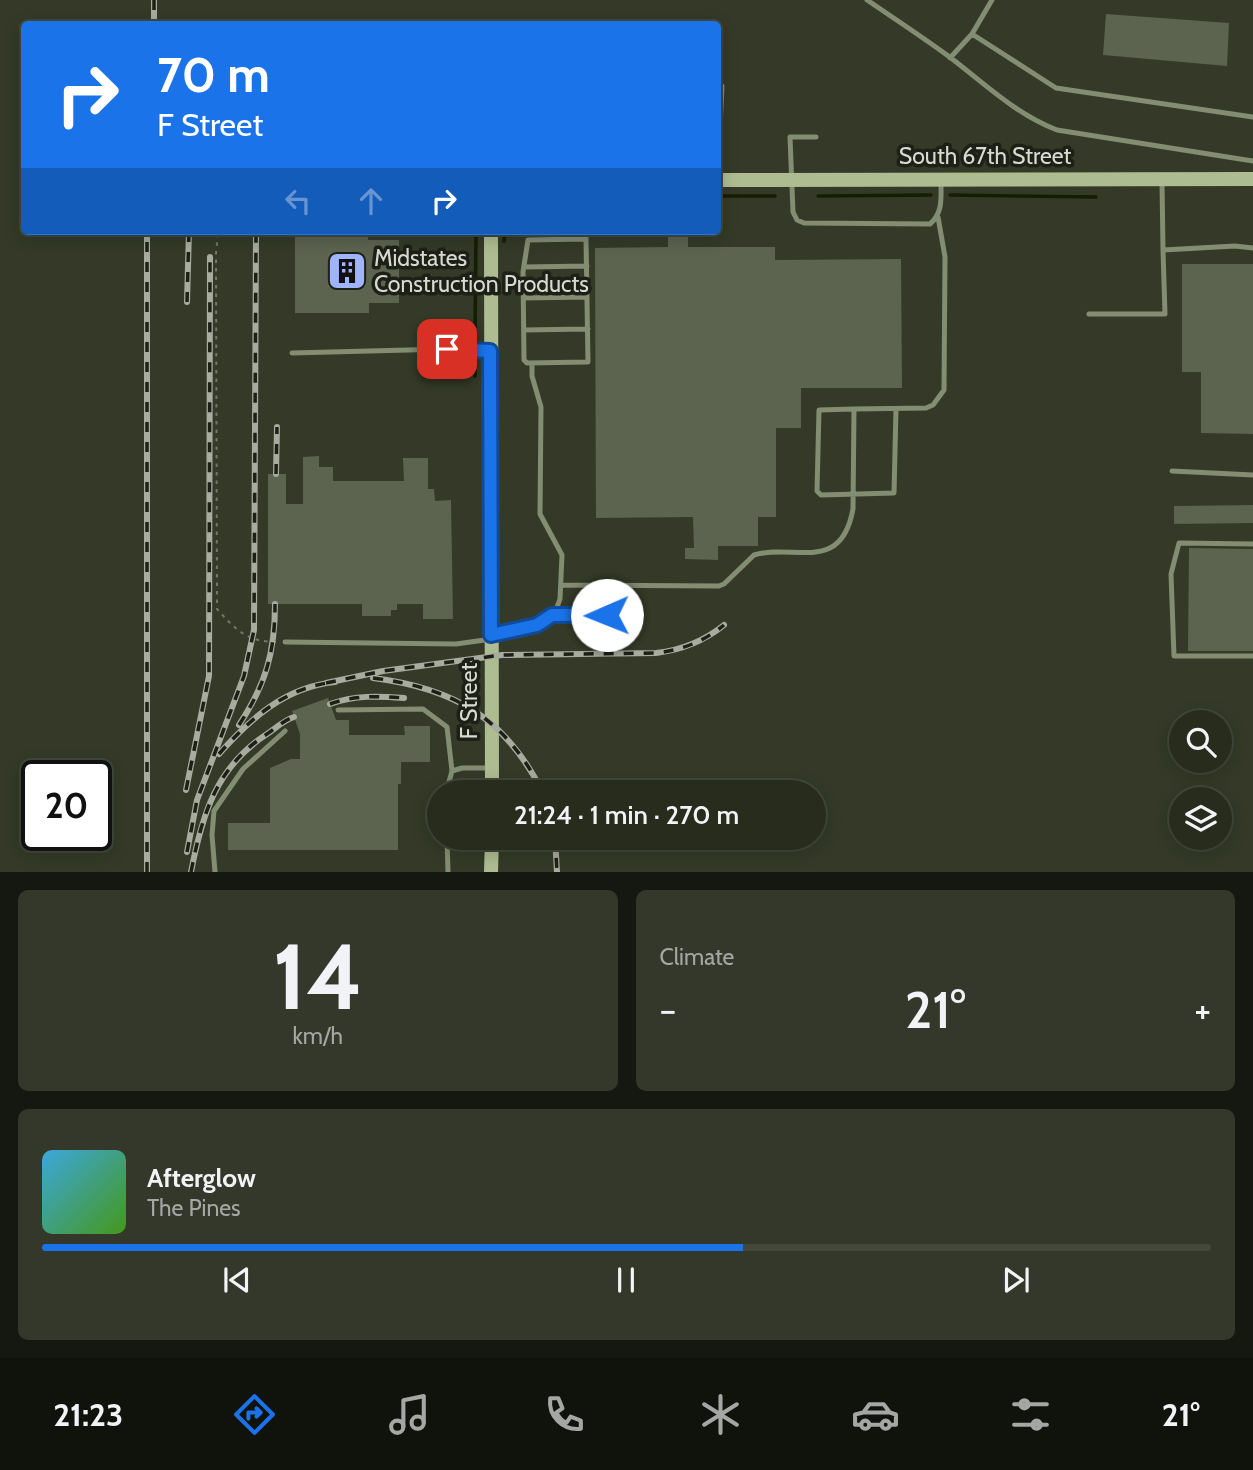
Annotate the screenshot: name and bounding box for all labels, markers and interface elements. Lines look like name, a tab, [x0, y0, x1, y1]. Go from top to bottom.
text: 70 m	[157, 45, 270, 104]
icon: right	[42, 49, 133, 140]
text: F Street	[157, 105, 263, 144]
street label: South 67th Street	[899, 142, 1071, 170]
icon: left	[279, 182, 317, 220]
icon: ahead	[352, 182, 390, 220]
icon: right	[425, 182, 463, 220]
place label: Midstates Construction Products	[374, 244, 589, 298]
building icon: Midstates Construction Products	[326, 250, 368, 292]
pin	[417, 319, 477, 379]
icon: arrive	[428, 330, 466, 368]
position arrow	[570, 578, 644, 652]
street label: F Street	[455, 663, 483, 739]
map controls	[1169, 710, 1232, 850]
button: search	[1169, 710, 1232, 773]
speed limit sign: 20	[21, 760, 112, 851]
button: layers	[1169, 787, 1232, 850]
text: 21:24 · 1 min · 270 m	[514, 799, 739, 831]
text: 14	[273, 921, 363, 1032]
text: Climate	[660, 943, 734, 971]
text: 21°	[905, 978, 966, 1041]
text: −	[660, 986, 676, 1033]
text: +	[1194, 986, 1211, 1033]
text: km/h	[293, 1022, 343, 1050]
text: Afterglow	[147, 1162, 256, 1194]
text: The Pines	[147, 1194, 241, 1222]
icon: previous	[218, 1261, 256, 1299]
icon: pause	[607, 1261, 645, 1299]
icon: next	[997, 1261, 1035, 1299]
icon: directions	[230, 1390, 279, 1439]
icon: music	[385, 1390, 434, 1439]
icon: phone	[540, 1390, 589, 1439]
icon: climate	[696, 1390, 745, 1439]
icon: car	[851, 1390, 900, 1439]
icon: filters	[1006, 1390, 1055, 1439]
text: 21:23	[53, 1395, 123, 1434]
text: 21°	[1162, 1395, 1200, 1434]

